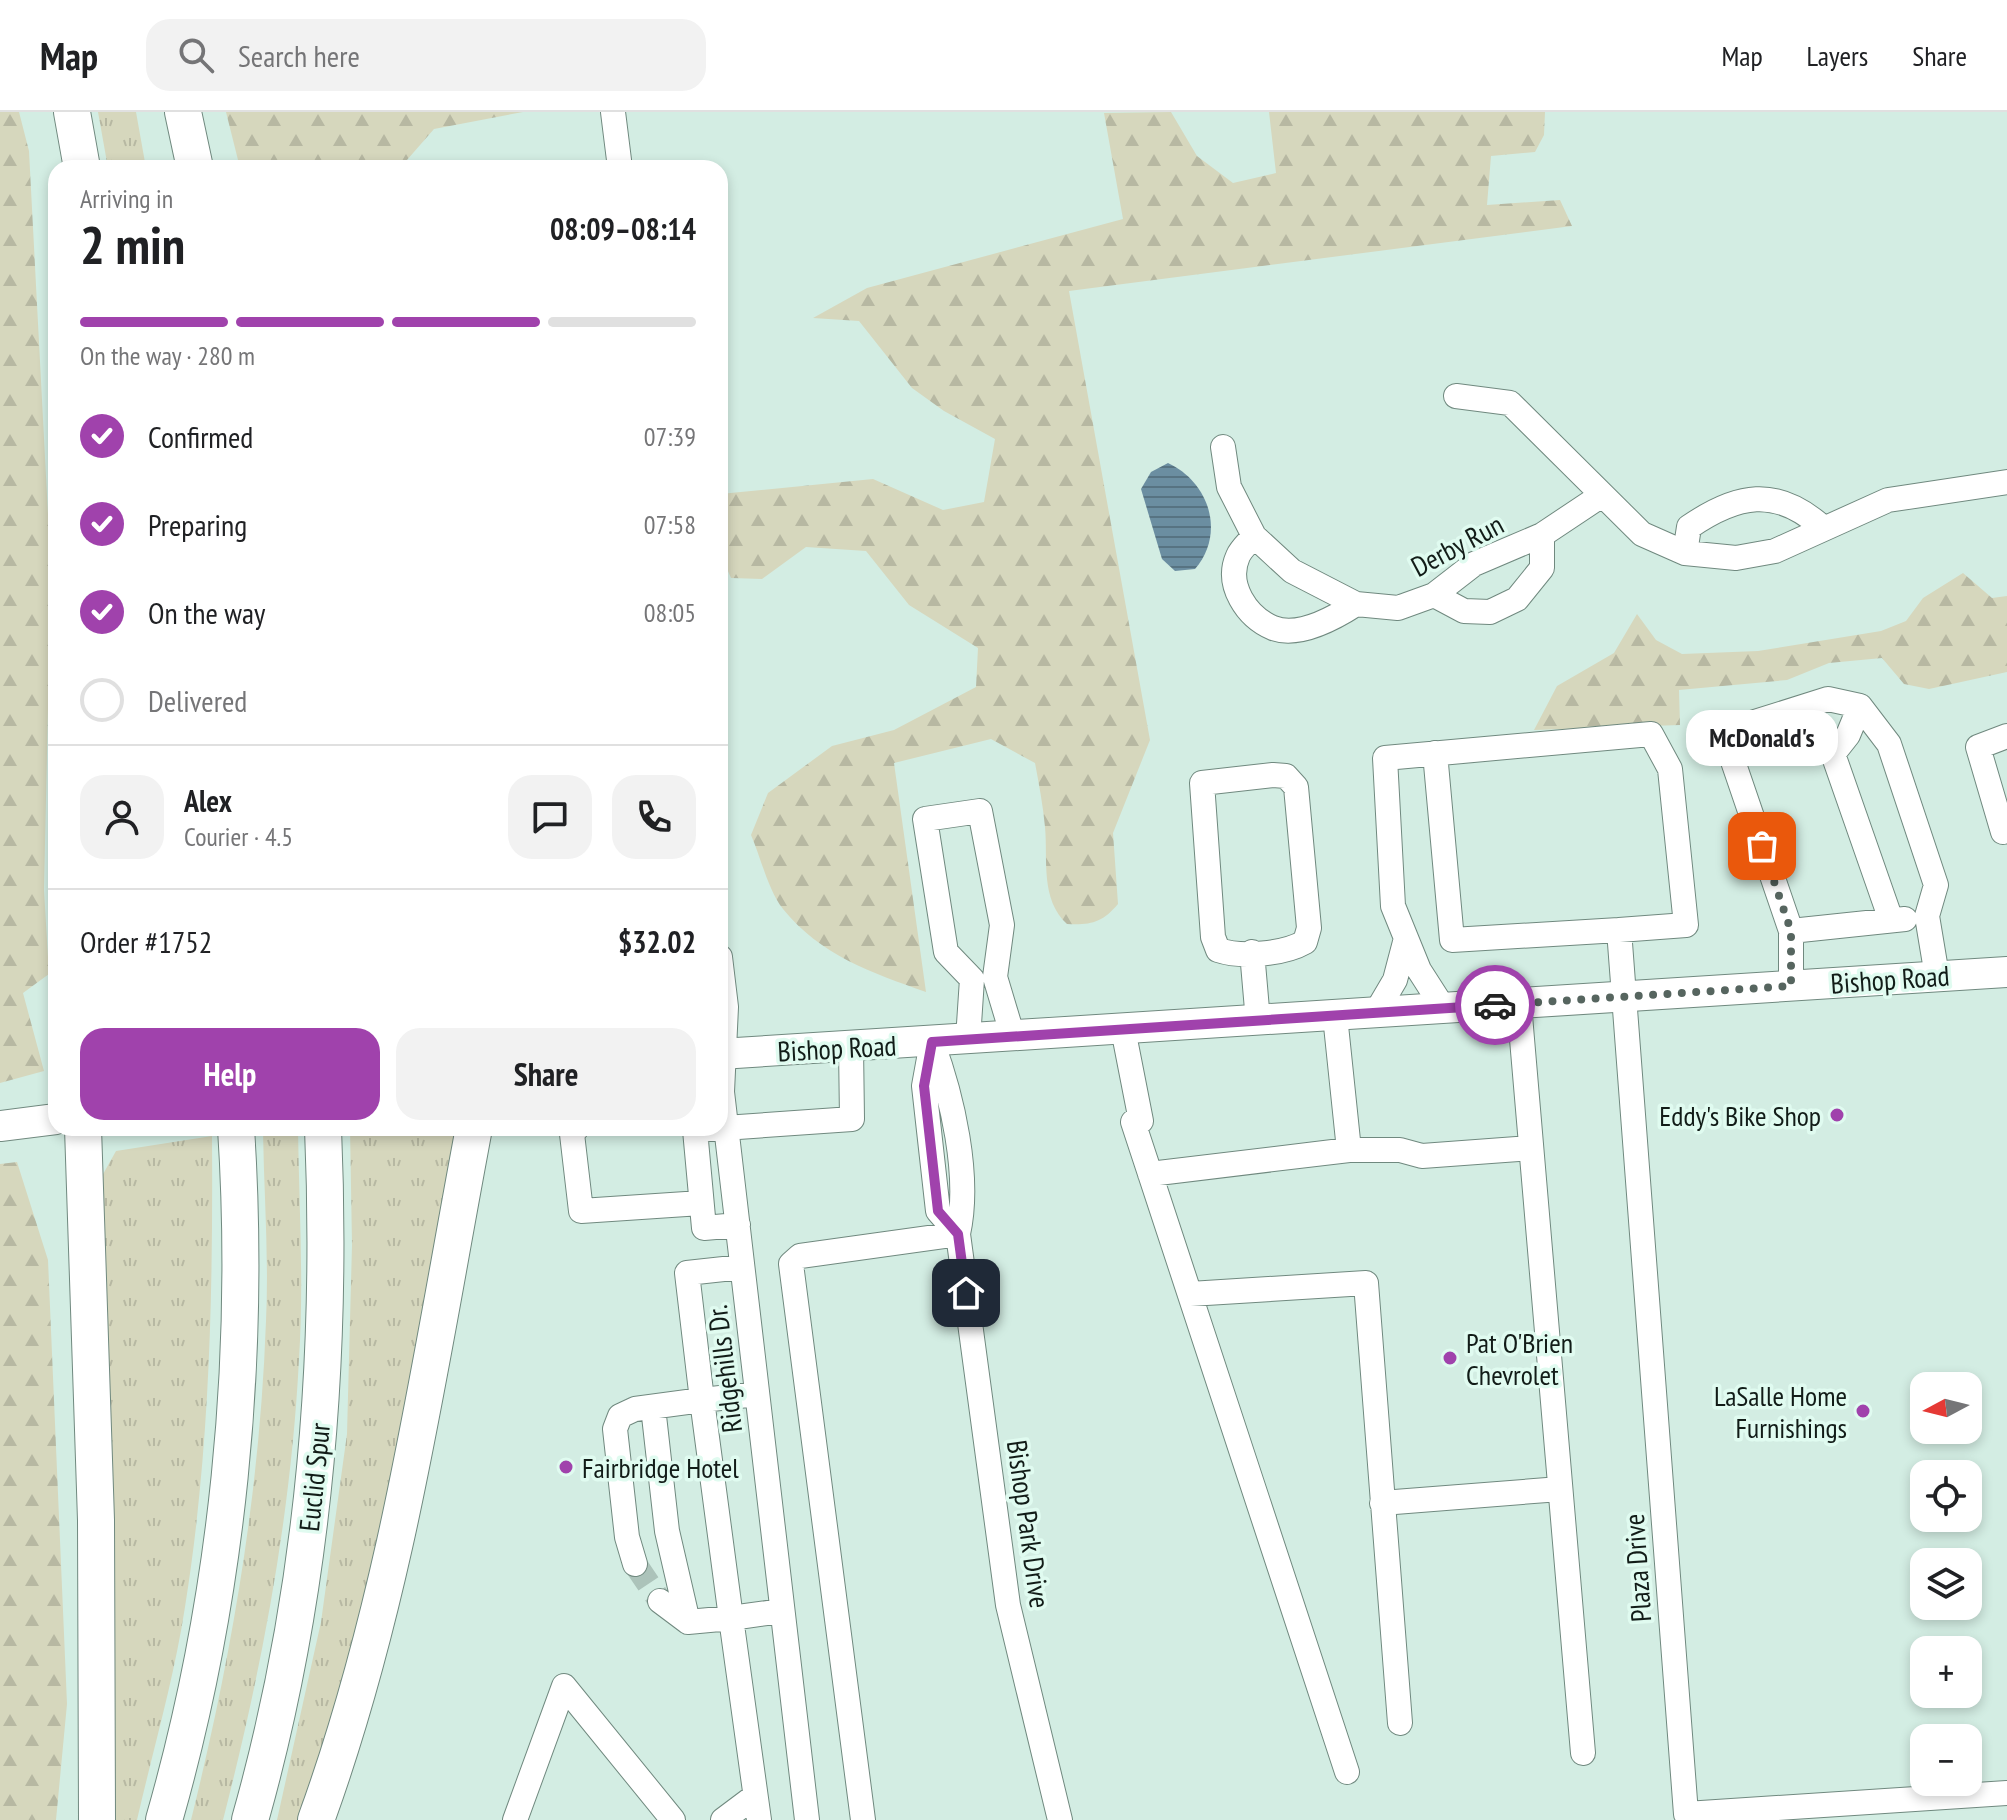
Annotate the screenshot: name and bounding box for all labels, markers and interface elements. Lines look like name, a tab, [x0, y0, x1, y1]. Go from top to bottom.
search box	[146, 19, 706, 91]
text: Map	[40, 31, 98, 80]
icon: search	[174, 33, 218, 77]
text: Search here	[238, 36, 360, 75]
text: Map	[1721, 37, 1763, 74]
text: Layers	[1807, 37, 1868, 74]
text: Share	[1912, 37, 1967, 74]
text: Arriving in	[80, 182, 173, 215]
text: 08:09–08:14	[550, 209, 696, 248]
text: 2 min	[80, 211, 185, 278]
text: On the way · 280 m	[80, 339, 255, 372]
icon: check	[80, 414, 124, 458]
text: Confirmed	[148, 417, 253, 456]
text: 07:39	[644, 420, 696, 453]
icon: check	[80, 502, 124, 546]
text: Preparing	[148, 505, 247, 544]
street label: Derby Run	[1404, 505, 1510, 585]
text: 07:58	[644, 508, 696, 541]
icon: check	[80, 590, 124, 634]
text: On the way	[148, 593, 265, 632]
text: 08:05	[644, 596, 696, 629]
text: Delivered	[148, 681, 247, 720]
callout: McDonald's	[1686, 710, 1838, 766]
text: McDonald's	[1709, 721, 1815, 754]
button: person	[80, 775, 164, 859]
button: chat	[508, 775, 592, 859]
button: phone	[612, 775, 696, 859]
text: Alex	[184, 781, 232, 820]
pin	[1728, 812, 1796, 880]
text: Courier · 4.5	[184, 820, 293, 853]
icon: bag	[1740, 824, 1784, 868]
text: Order #1752	[80, 922, 212, 961]
text: $32.02	[618, 922, 696, 961]
street label: Bishop Road	[1829, 956, 1951, 1002]
courier	[1455, 965, 1535, 1045]
icon: car	[1473, 983, 1517, 1027]
street label: Bishop Road	[777, 1026, 897, 1070]
button: Help	[80, 1028, 380, 1120]
button: Share	[396, 1028, 696, 1120]
place label: Eddy's Bike Shop	[1659, 1097, 1821, 1134]
marker: Eddy's Bike Shop	[1828, 1106, 1846, 1124]
pin	[932, 1259, 1000, 1327]
icon: home	[944, 1271, 988, 1315]
street label: Ridgehills Dr.	[698, 1303, 750, 1435]
place label: Pat O'Brien Chevrolet	[1466, 1324, 1573, 1393]
marker: Pat O'Brien Chevrolet	[1441, 1349, 1459, 1367]
north arrow	[1910, 1372, 1982, 1444]
map controls	[1910, 1372, 1982, 1796]
place label: LaSalle Home Furnishings	[1714, 1377, 1847, 1446]
marker: LaSalle Home Furnishings	[1854, 1402, 1872, 1420]
street label: Euclid Spur	[290, 1421, 338, 1533]
street label: Bishop Park Drive	[999, 1438, 1059, 1610]
place label: Fairbridge Hotel	[582, 1449, 739, 1486]
marker: Fairbridge Hotel	[557, 1458, 575, 1476]
button: locate	[1910, 1460, 1982, 1532]
street label: Plaza Drive	[1615, 1513, 1659, 1623]
button: layers	[1910, 1548, 1982, 1620]
button: +	[1910, 1636, 1982, 1708]
button: −	[1910, 1724, 1982, 1796]

